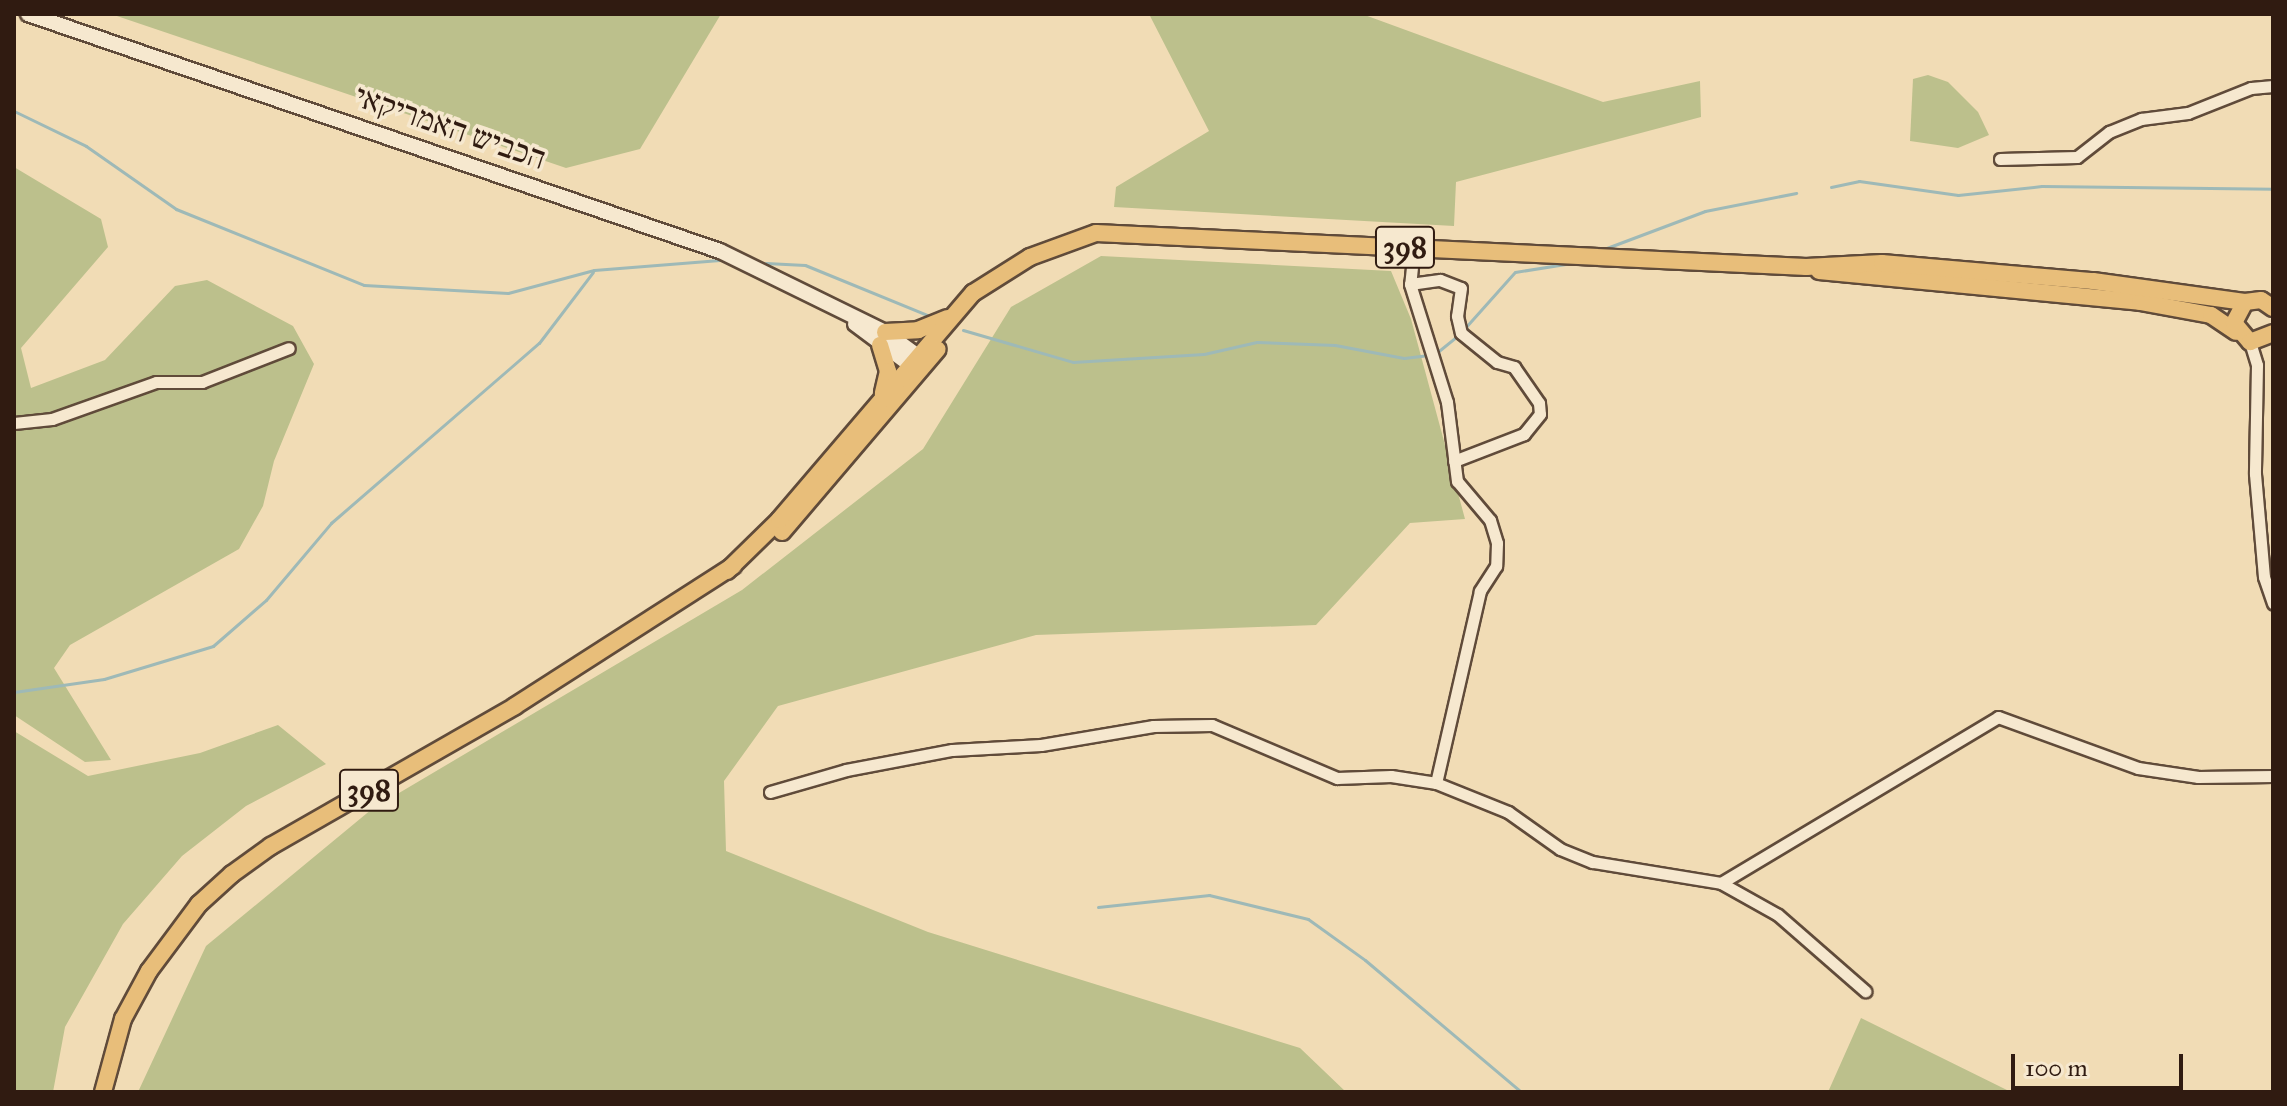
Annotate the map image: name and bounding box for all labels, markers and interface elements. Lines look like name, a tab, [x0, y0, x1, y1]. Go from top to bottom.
street label: הכביש האמריקאי	[349, 77, 551, 179]
road number: 398	[1373, 221, 1437, 273]
road number: 398	[337, 764, 401, 816]
scale bar	[2015, 1038, 2187, 1088]
text: 100 m	[2025, 1053, 2088, 1083]

